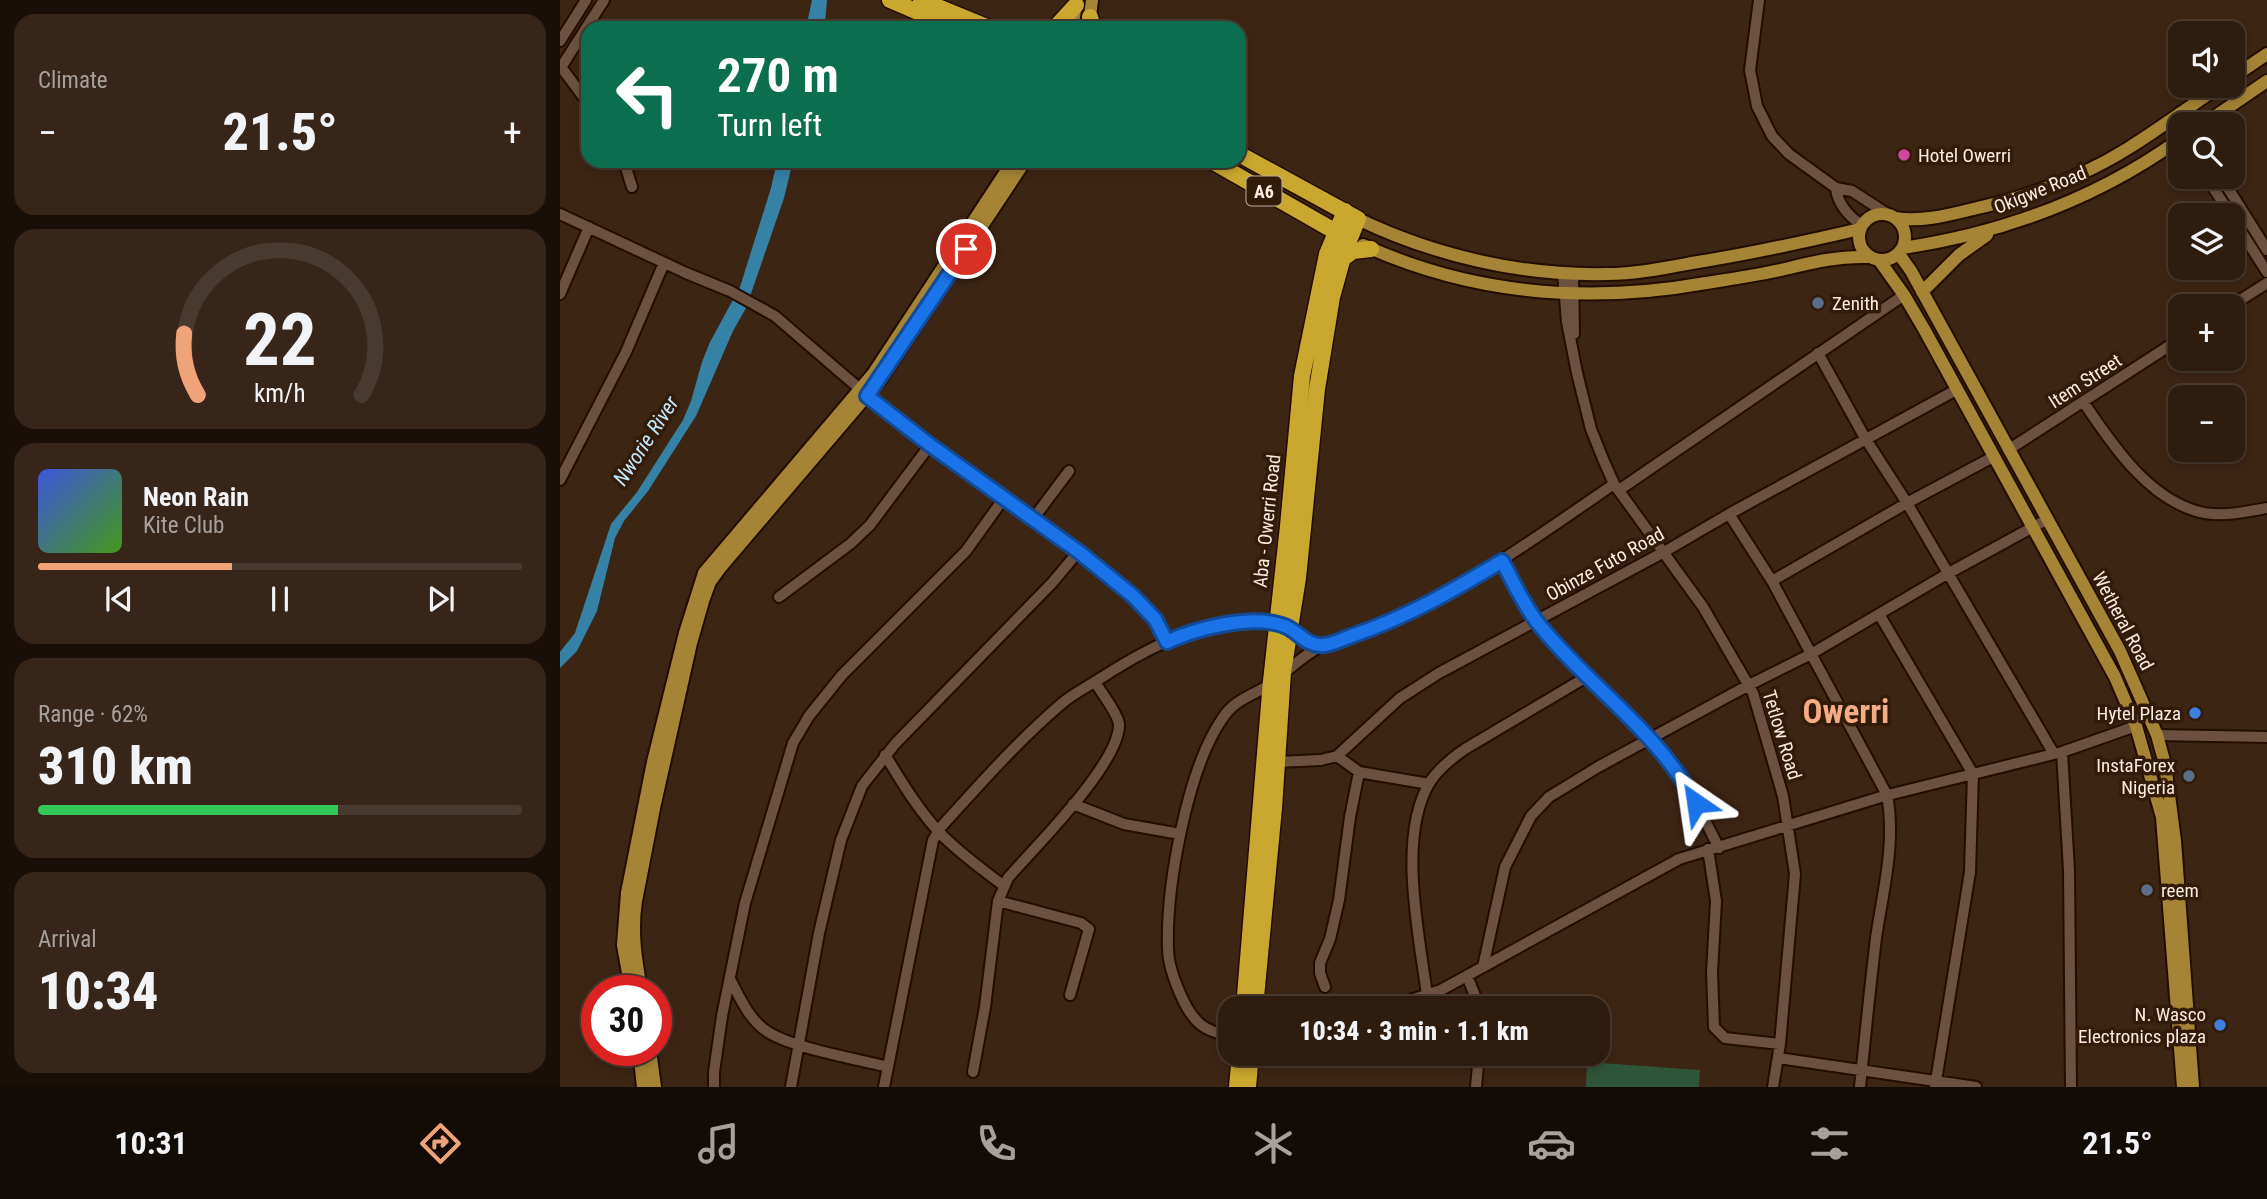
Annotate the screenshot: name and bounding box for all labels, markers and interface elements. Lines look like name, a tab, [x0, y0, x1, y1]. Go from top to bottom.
map controls	[2168, 21, 2245, 462]
button: sound	[2168, 21, 2245, 98]
text: 270 m	[717, 47, 839, 104]
icon: left	[602, 49, 693, 140]
text: Climate	[38, 67, 108, 94]
text: 21.5°	[222, 102, 338, 163]
text: Turn left	[717, 106, 822, 144]
text: −	[38, 111, 57, 155]
text: +	[503, 111, 522, 155]
button: search	[2168, 112, 2245, 189]
place label: Hotel Owerri	[1918, 144, 2011, 167]
marker: Hotel Owerri	[1896, 147, 1912, 163]
street label: Okigwe Road	[1990, 161, 2090, 219]
road number: A6	[1246, 176, 1282, 206]
button: layers	[2168, 203, 2245, 280]
pin	[936, 219, 996, 279]
icon: arrive	[947, 230, 985, 268]
place label: Zenith	[1832, 292, 1879, 315]
button: +	[2168, 294, 2245, 371]
marker: Zenith	[1810, 295, 1826, 311]
text: 22	[243, 297, 317, 383]
street label: Item Street	[2044, 349, 2126, 413]
text: km/h	[254, 379, 306, 408]
button: −	[2168, 385, 2245, 462]
water label: Nworie River	[608, 391, 684, 490]
street label: Aba - Owerri Road	[1249, 453, 1285, 589]
text: Neon Rain	[143, 482, 249, 512]
text: Kite Club	[143, 512, 224, 539]
street label: Obinze Futo Road	[1542, 522, 1668, 606]
street label: Wetheral Road	[2087, 568, 2159, 674]
icon: previous	[100, 580, 138, 618]
icon: pause	[261, 580, 299, 618]
icon: next	[422, 580, 460, 618]
street label: Tetlow Road	[1758, 688, 1806, 782]
district label: Owerri	[1803, 692, 1889, 731]
text: Range · 62%	[38, 701, 148, 728]
place label: Hytel Plaza	[2097, 702, 2181, 725]
marker: Hytel Plaza	[2187, 705, 2203, 721]
text: 310 km	[38, 736, 193, 797]
place label: InstaForex Nigeria	[2096, 754, 2175, 799]
position arrow	[1659, 766, 1733, 840]
marker: InstaForex Nigeria	[2181, 768, 2197, 784]
place label: reem	[2161, 879, 2199, 902]
marker: reem	[2139, 882, 2155, 898]
text: Arrival	[38, 926, 97, 953]
text: 10:34	[38, 961, 158, 1022]
speed limit sign: 30	[581, 975, 672, 1066]
place label: N. Wasco Electronics plaza	[2078, 1003, 2206, 1048]
text: 10:34 · 3 min · 1.1 km	[1299, 1016, 1529, 1046]
marker: N. Wasco Electronics plaza	[2212, 1017, 2228, 1033]
icon: directions	[416, 1119, 465, 1168]
icon: music	[694, 1119, 743, 1168]
icon: phone	[972, 1119, 1021, 1168]
icon: climate	[1249, 1119, 1298, 1168]
icon: car	[1527, 1119, 1576, 1168]
icon: filters	[1805, 1119, 1854, 1168]
text: 10:31	[114, 1124, 188, 1162]
text: 21.5°	[2082, 1124, 2153, 1162]

